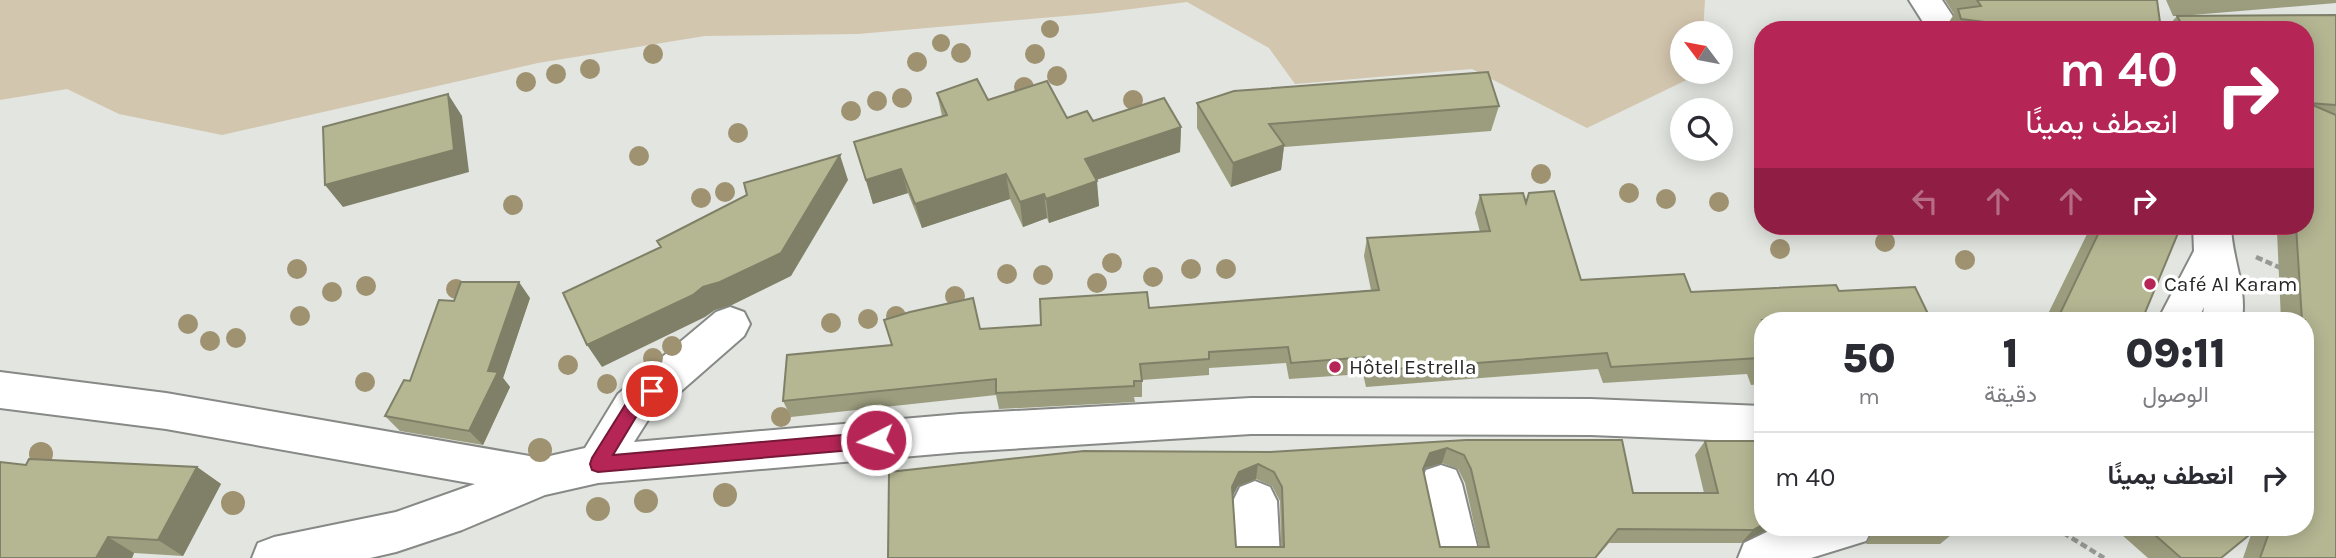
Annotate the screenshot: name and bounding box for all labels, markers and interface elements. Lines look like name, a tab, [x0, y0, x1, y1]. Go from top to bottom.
north arrow	[1670, 21, 1732, 84]
map controls	[1670, 21, 1733, 161]
text: 40 m	[2059, 41, 2178, 98]
icon: right	[2202, 49, 2293, 140]
button: search	[1670, 98, 1733, 161]
text: انعطف يمينًا	[2025, 104, 2178, 141]
icon: left	[1906, 182, 1944, 220]
icon: ahead	[1979, 182, 2017, 220]
icon: ahead	[2052, 182, 2090, 220]
icon: right	[2125, 182, 2163, 220]
place label: Café Al Karam	[2164, 272, 2297, 296]
marker: Café Al Karam	[2142, 276, 2158, 292]
text: 1	[2002, 328, 2019, 378]
text: 09:11	[2125, 328, 2226, 378]
text: 50	[1842, 333, 1896, 383]
place label: Hôtel Estrella	[1349, 355, 1477, 379]
marker: Hôtel Estrella	[1327, 359, 1343, 375]
pin	[622, 361, 682, 421]
icon: arrive	[633, 372, 671, 410]
text: دقيقة	[1984, 381, 2037, 408]
text: الوصول	[2142, 381, 2209, 408]
text: m	[1858, 383, 1880, 410]
position arrow	[839, 403, 913, 477]
icon: right	[2255, 459, 2293, 497]
text: انعطف يمينًا	[2108, 460, 2234, 491]
text: 40 m	[1775, 462, 1835, 493]

